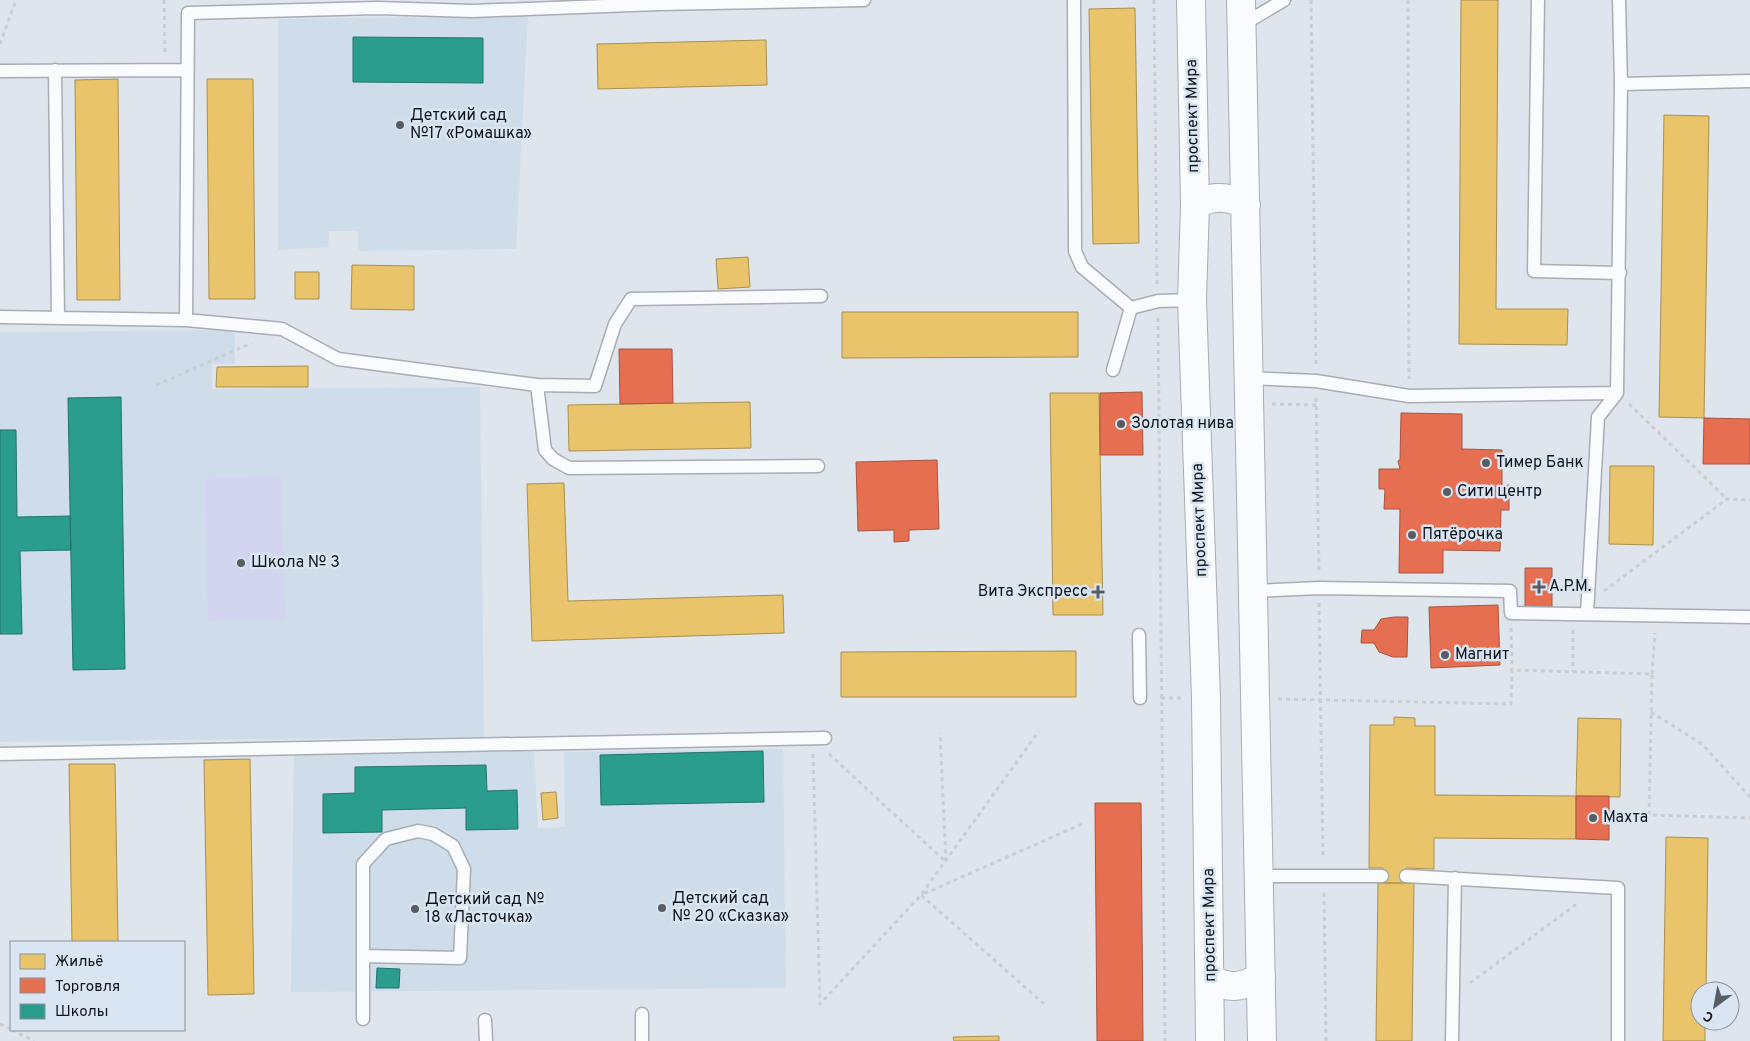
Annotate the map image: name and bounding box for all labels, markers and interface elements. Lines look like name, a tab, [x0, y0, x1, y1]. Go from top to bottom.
street label: проспект Мира	[1182, 59, 1204, 173]
place label: Детский сад №17 «Ромашка»	[410, 106, 532, 144]
marker: Детский сад №17 «Ромашка»	[394, 119, 406, 131]
place label: Золотая нива	[1131, 414, 1234, 434]
marker: Золотая нива	[1115, 418, 1127, 430]
place label: Тимер Банк	[1496, 453, 1584, 473]
marker: Тимер Банк	[1480, 457, 1492, 469]
street label: проспект Мира	[1188, 463, 1212, 577]
place label: Сити центр	[1457, 482, 1542, 502]
marker: Сити центр	[1441, 486, 1453, 498]
place label: Пятёрочка	[1422, 525, 1503, 545]
marker: Пятёрочка	[1406, 529, 1418, 541]
place label: Школа № 3	[251, 553, 340, 573]
marker: Школа № 3	[235, 557, 247, 569]
place label: А.Р.М.	[1549, 577, 1591, 597]
marker: А.Р.М.	[1533, 581, 1545, 593]
place label: Вита Экспресс	[978, 582, 1088, 602]
marker: Вита Экспресс	[1092, 586, 1104, 598]
place label: Магнит	[1455, 645, 1509, 665]
marker: Магнит	[1439, 649, 1451, 661]
place label: Махта	[1603, 808, 1648, 828]
marker: Махта	[1587, 812, 1599, 824]
street label: проспект Мира	[1199, 868, 1221, 982]
place label: Детский сад № 20 «Сказка»	[672, 889, 789, 927]
place label: Детский сад № 18 «Ласточка»	[425, 890, 544, 928]
marker: Детский сад № 20 «Сказка»	[656, 902, 668, 914]
marker: Детский сад № 18 «Ласточка»	[409, 903, 421, 915]
legend	[10, 941, 185, 1031]
text: Жильё	[55, 953, 103, 972]
text: Торговля	[55, 978, 120, 997]
north arrow	[1690, 981, 1740, 1031]
text: Школы	[55, 1003, 109, 1022]
text: С	[1701, 1006, 1717, 1025]

